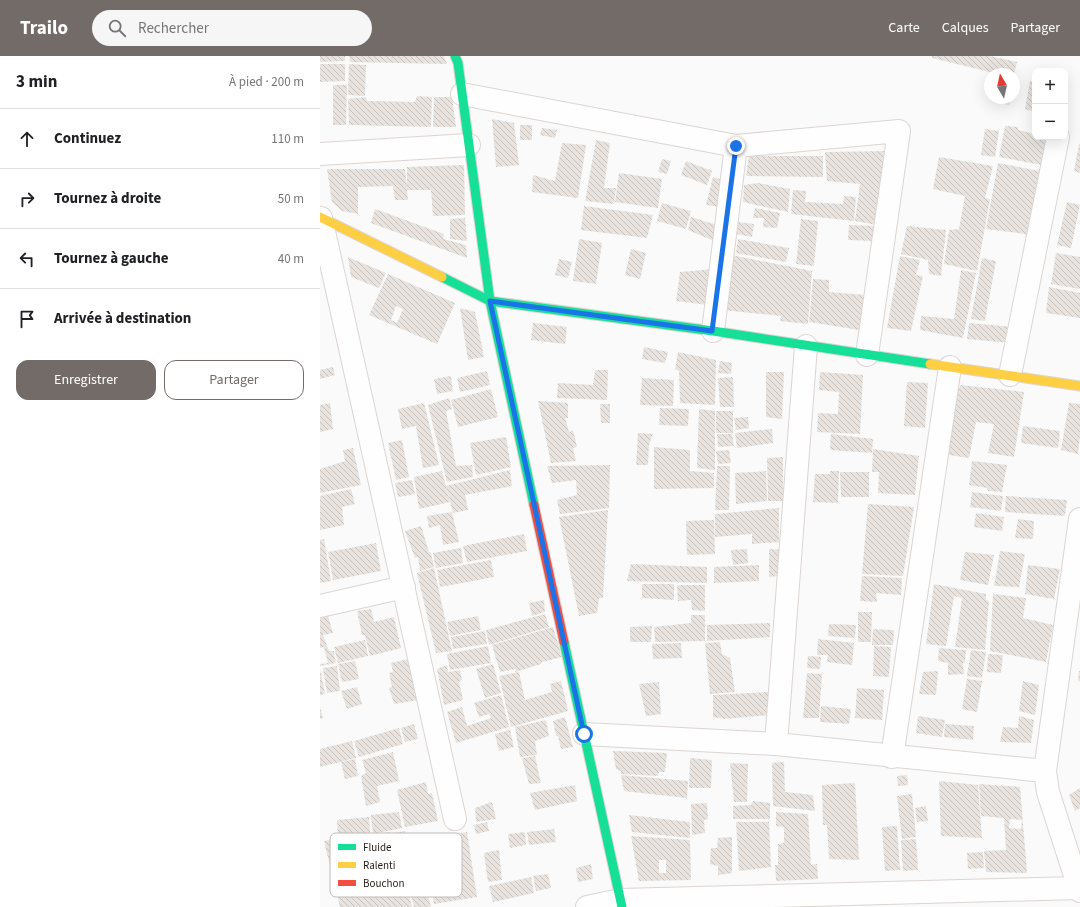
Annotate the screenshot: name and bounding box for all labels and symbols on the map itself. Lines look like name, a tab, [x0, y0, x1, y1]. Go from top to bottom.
north arrow	[984, 68, 1020, 104]
route end	[727, 137, 745, 155]
route start	[575, 725, 593, 743]
legend	[330, 833, 462, 897]
text: Fluide	[363, 840, 392, 855]
text: Ralenti	[363, 858, 395, 873]
text: Bouchon	[363, 876, 404, 891]

